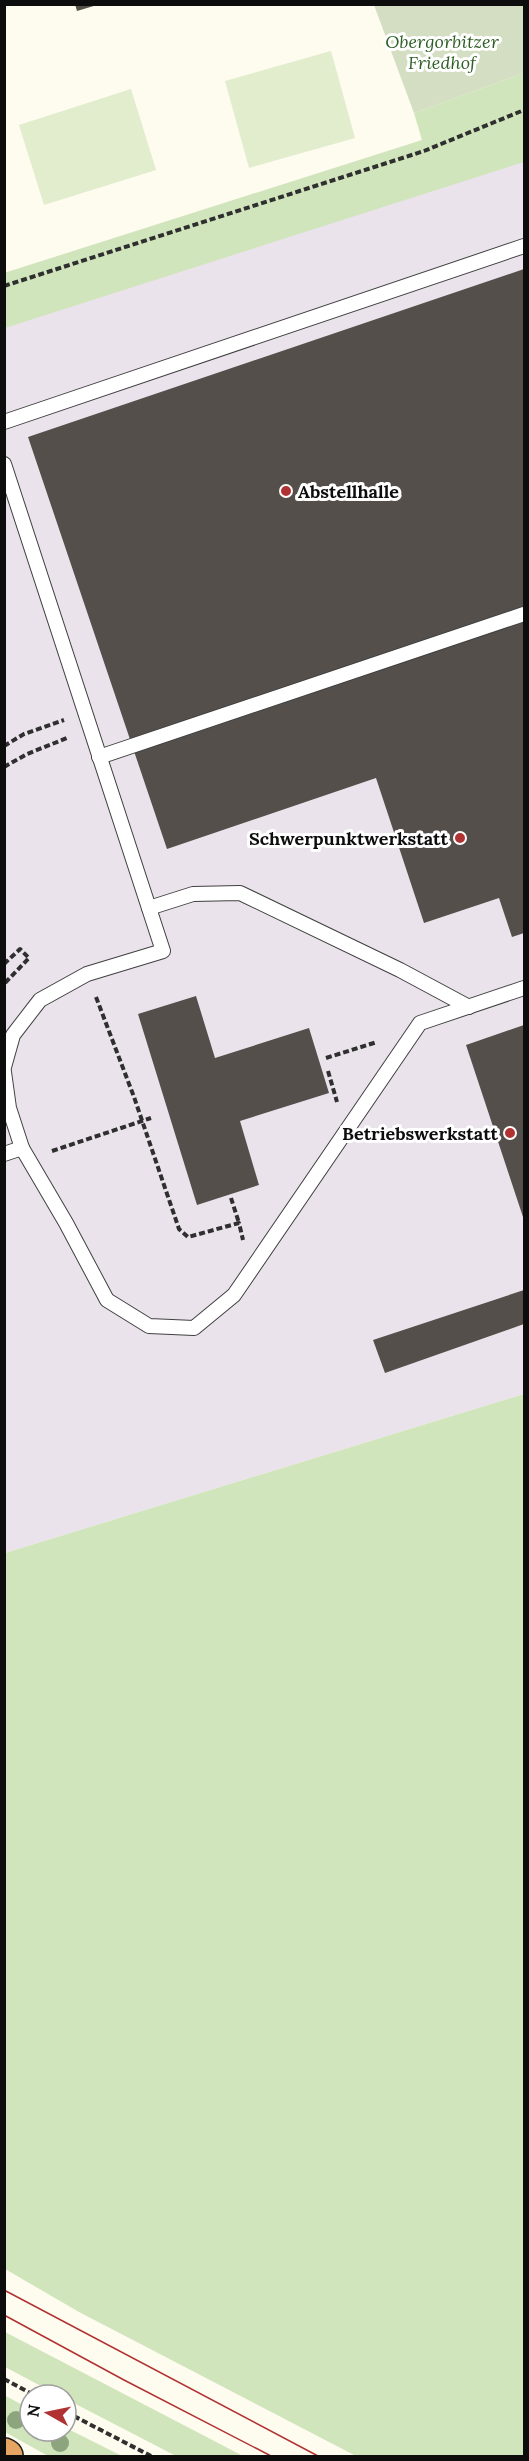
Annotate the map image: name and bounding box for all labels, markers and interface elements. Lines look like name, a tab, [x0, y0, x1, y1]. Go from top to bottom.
park label: Obergorbitzer Friedhof	[385, 30, 500, 74]
place label: Abstellhalle	[298, 480, 399, 503]
marker: Abstellhalle	[279, 484, 293, 498]
place label: Schwerpunktwerkstatt	[249, 827, 449, 850]
marker: Schwerpunktwerkstatt	[453, 831, 467, 845]
place label: Betriebswerkstatt	[342, 1122, 499, 1145]
marker: Betriebswerkstatt	[503, 1126, 517, 1140]
north arrow	[18, 2383, 78, 2443]
text: N	[22, 2403, 44, 2418]

